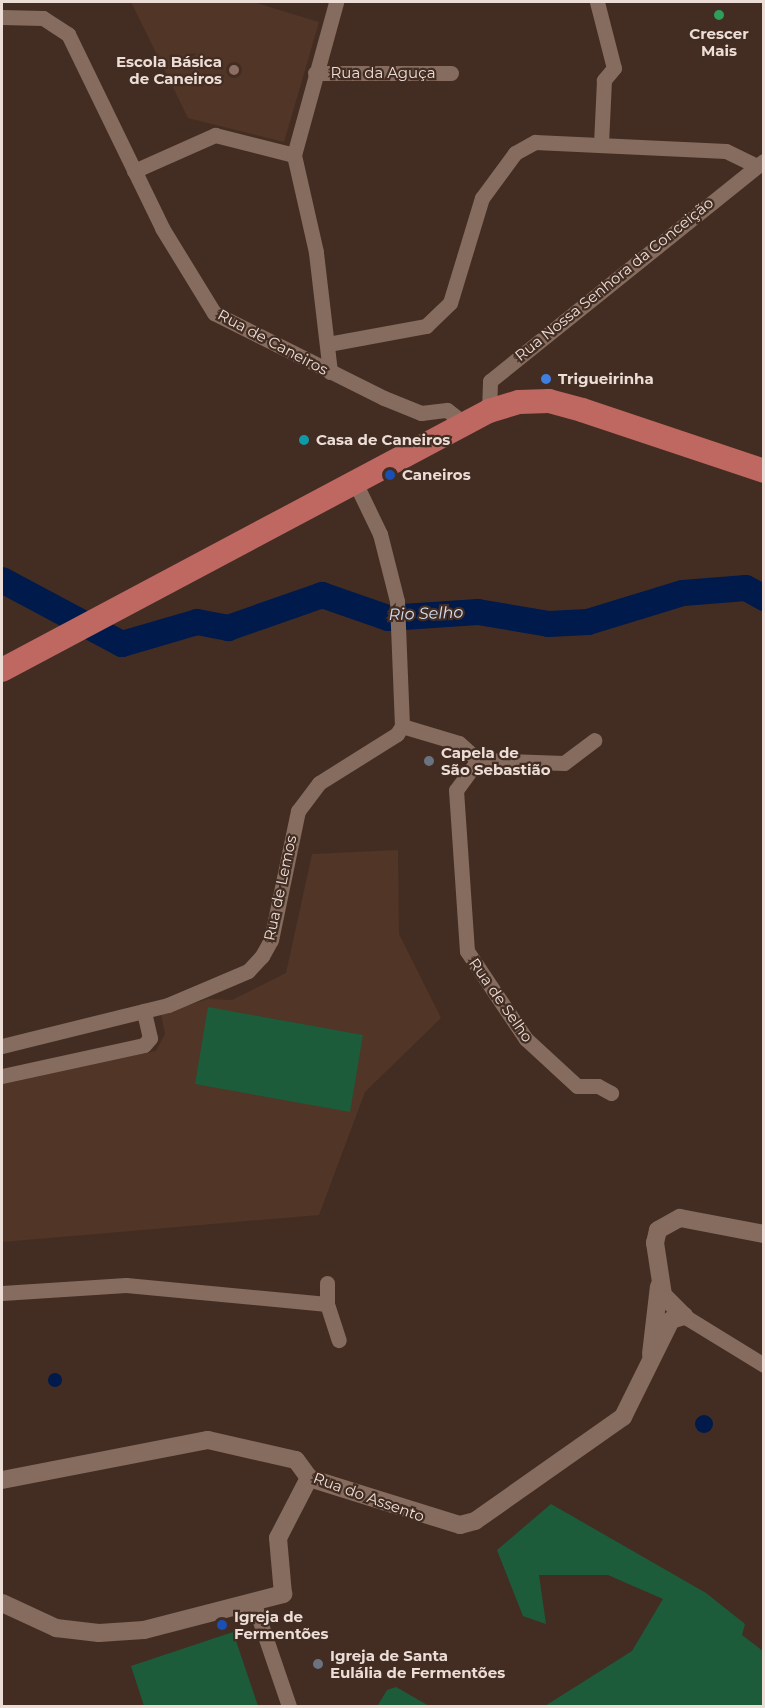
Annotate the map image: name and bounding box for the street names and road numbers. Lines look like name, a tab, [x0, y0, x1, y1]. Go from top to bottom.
street label: Rua da Aguça	[331, 64, 435, 82]
street label: Rua Nossa Senhora da Conceição	[511, 193, 717, 365]
street label: Rua de Caneiros	[215, 305, 331, 379]
street label: Rua de Lemos	[260, 834, 300, 942]
street label: Rua de Selho	[465, 954, 537, 1046]
street label: Rua do Assento	[311, 1469, 427, 1525]

